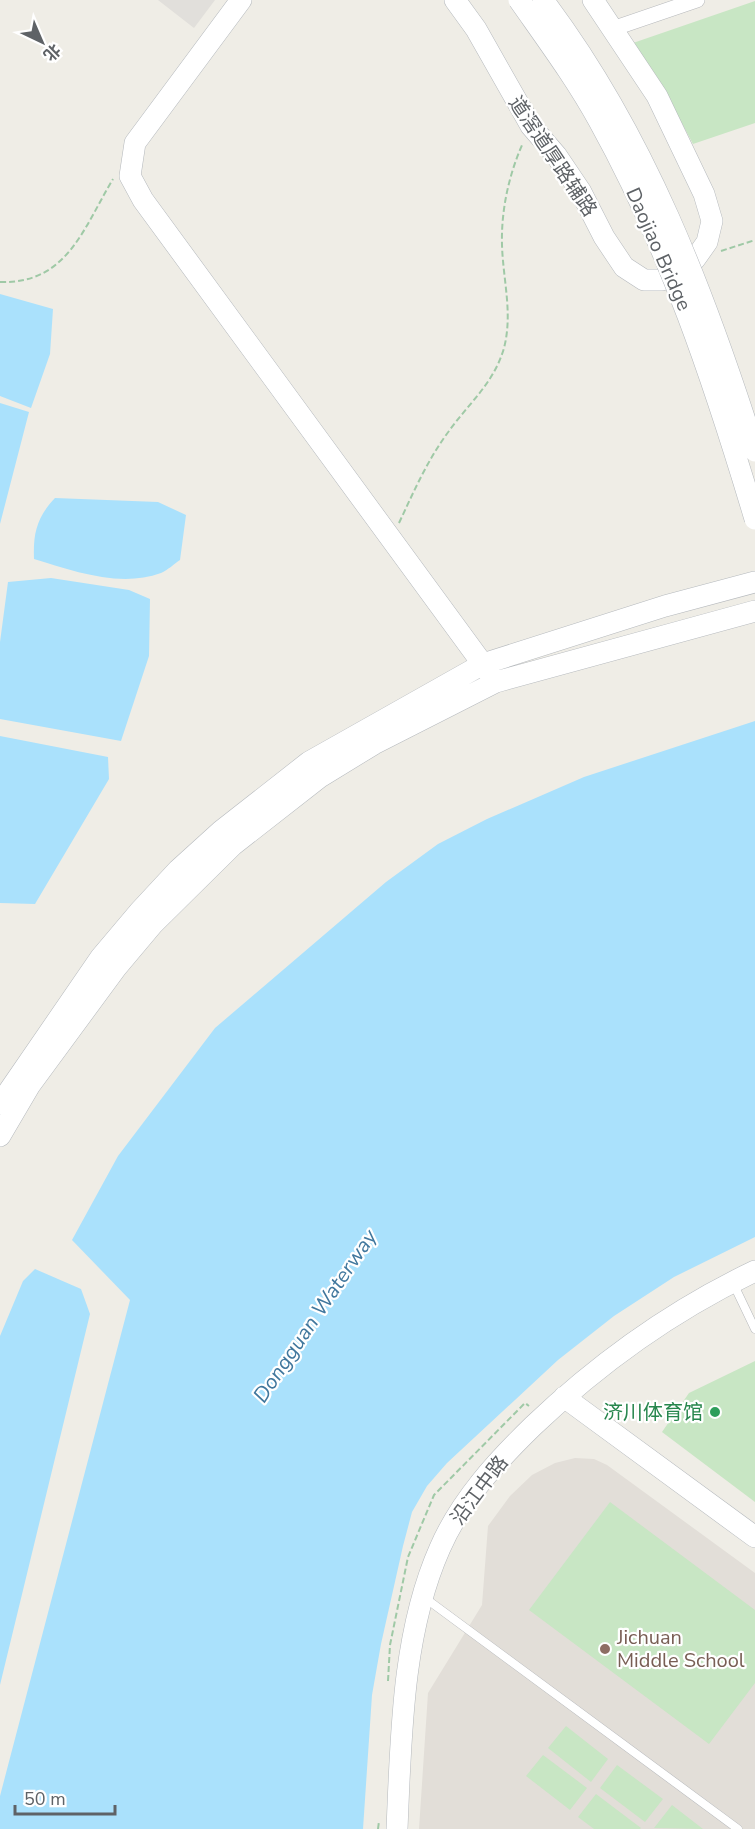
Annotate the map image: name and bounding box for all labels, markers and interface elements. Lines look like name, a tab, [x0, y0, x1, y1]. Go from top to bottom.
north arrow	[12, 12, 72, 72]
text: 北	[38, 39, 65, 66]
street label: 道滘道厚路辅路	[502, 91, 603, 222]
street label: Daojiao Bridge	[619, 183, 698, 315]
water label: Dongguan Waterway	[247, 1223, 384, 1408]
place label: 济川体育馆	[603, 1399, 703, 1426]
marker: 济川体育馆	[708, 1405, 722, 1419]
street label: 沿江中路	[445, 1450, 514, 1530]
place label: Jichuan Middle School	[616, 1624, 745, 1674]
marker: Jichuan Middle School	[598, 1642, 612, 1656]
scale bar	[15, 1778, 116, 1816]
text: 50 m	[24, 1787, 66, 1811]

